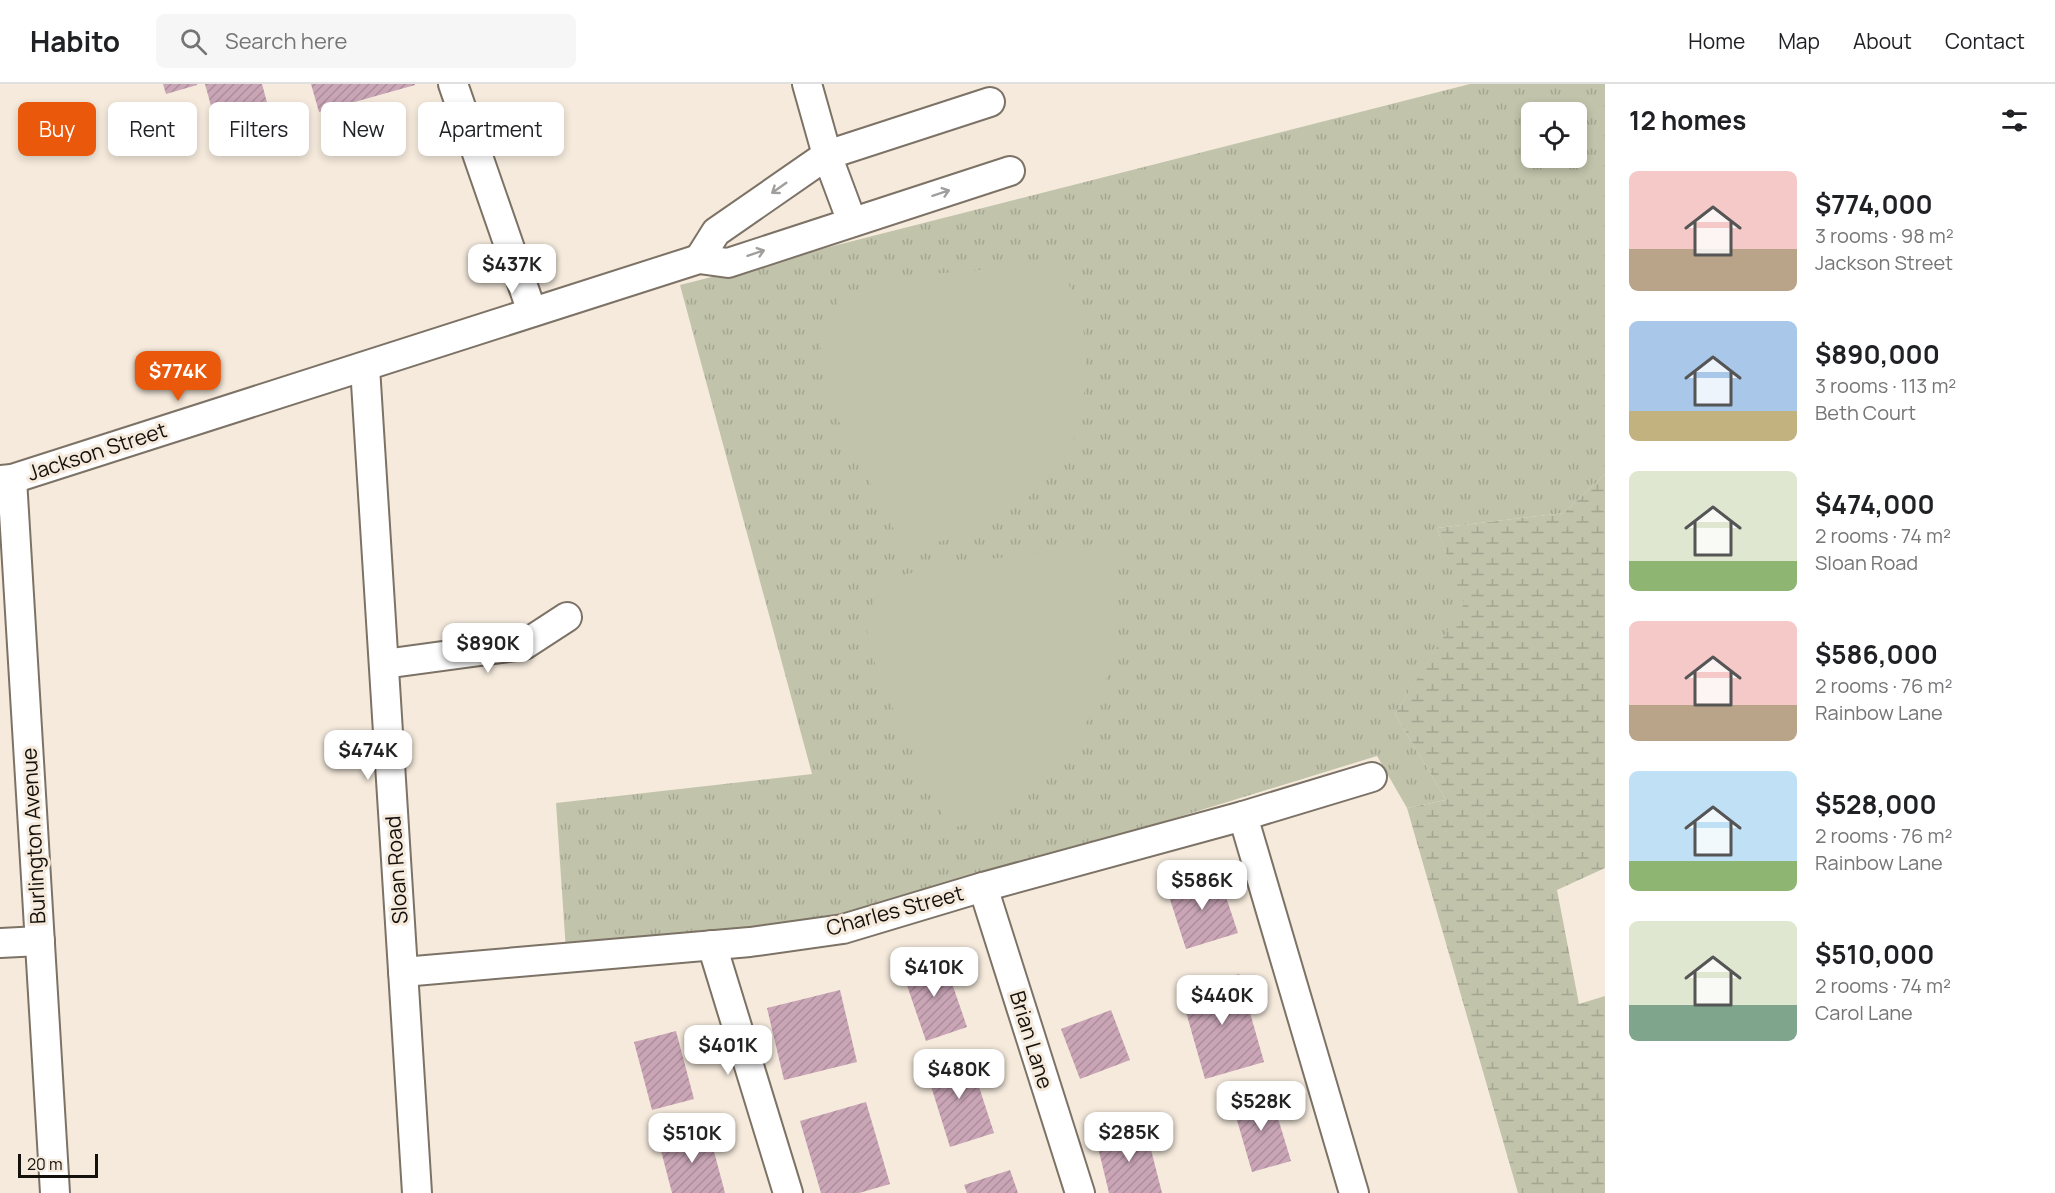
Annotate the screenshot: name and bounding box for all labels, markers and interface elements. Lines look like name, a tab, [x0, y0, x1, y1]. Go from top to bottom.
search box	[156, 14, 576, 68]
text: Habito	[30, 22, 120, 60]
icon: search	[177, 25, 210, 58]
text: Search here	[225, 26, 347, 56]
text: Home	[1688, 27, 1745, 55]
text: Map	[1778, 27, 1820, 55]
text: About	[1853, 27, 1912, 55]
text: Contact	[1945, 27, 2025, 55]
chip: Buy	[18, 102, 96, 156]
chip: Rent	[108, 102, 197, 156]
chip: Filters	[209, 102, 309, 156]
chip: New	[321, 102, 406, 156]
chip: Apartment	[418, 102, 564, 156]
map controls	[1521, 102, 1587, 168]
button: locate	[1521, 102, 1587, 168]
text: 12 homes	[1629, 102, 1746, 138]
icon: filters	[1998, 104, 2031, 137]
one-way arrow	[772, 182, 788, 194]
text: $774,000	[1815, 186, 1933, 222]
one-way arrow	[931, 187, 950, 198]
icon: home	[1677, 195, 1749, 267]
text: 3 rooms · 98 m²	[1815, 222, 1954, 249]
pin: $437K	[470, 244, 554, 295]
one-way arrow	[746, 247, 765, 258]
text: Jackson Street	[1815, 249, 1953, 276]
text: $437K	[482, 250, 542, 277]
text: $890,000	[1815, 336, 1940, 372]
icon: home	[1677, 345, 1749, 417]
pin: $774K	[136, 351, 220, 402]
text: $774K	[149, 357, 207, 384]
text: 3 rooms · 113 m²	[1815, 372, 1956, 399]
text: Beth Court	[1815, 399, 1916, 426]
street label: Jackson Street	[23, 415, 170, 487]
text: $474,000	[1815, 486, 1935, 522]
icon: home	[1677, 495, 1749, 567]
text: 2 rooms · 74 m²	[1815, 522, 1951, 549]
text: Sloan Road	[1815, 549, 1918, 576]
pin: $890K	[446, 623, 530, 674]
text: $890K	[456, 629, 520, 656]
text: $586,000	[1815, 636, 1938, 672]
icon: home	[1677, 645, 1749, 717]
text: 2 rooms · 76 m²	[1815, 672, 1952, 699]
text: Rainbow Lane	[1815, 699, 1943, 726]
pin: $474K	[326, 730, 410, 781]
text: $474K	[338, 736, 398, 763]
street label: Burlington Avenue	[14, 747, 52, 925]
text: $528,000	[1815, 786, 1937, 822]
icon: home	[1677, 795, 1749, 867]
street label: Sloan Road	[378, 815, 414, 925]
text: 2 rooms · 76 m²	[1815, 822, 1952, 849]
text: Rainbow Lane	[1815, 849, 1943, 876]
pin: $586K	[1160, 860, 1244, 911]
text: $586K	[1171, 866, 1233, 893]
street label: Charles Street	[823, 878, 966, 942]
text: $510,000	[1815, 936, 1934, 972]
icon: home	[1677, 945, 1749, 1017]
pin: $410K	[892, 947, 976, 998]
text: $410K	[904, 953, 964, 980]
text: 2 rooms · 74 m²	[1815, 972, 1951, 999]
pin: $440K	[1180, 975, 1264, 1026]
text: $440K	[1191, 981, 1253, 1008]
street label: Brian Lane	[1004, 987, 1060, 1092]
text: Carol Lane	[1815, 999, 1913, 1026]
pin: $401K	[686, 1025, 770, 1076]
text: $401K	[698, 1031, 758, 1058]
pin: $480K	[917, 1049, 1001, 1100]
text: $480K	[927, 1055, 991, 1082]
pin: $528K	[1219, 1081, 1303, 1132]
text: $528K	[1231, 1087, 1291, 1114]
pin: $285K	[1087, 1112, 1171, 1163]
pin: $510K	[650, 1113, 734, 1164]
text: $285K	[1098, 1118, 1160, 1145]
text: $510K	[662, 1119, 722, 1146]
scale bar	[18, 1151, 98, 1178]
text: 20 m	[27, 1153, 63, 1175]

